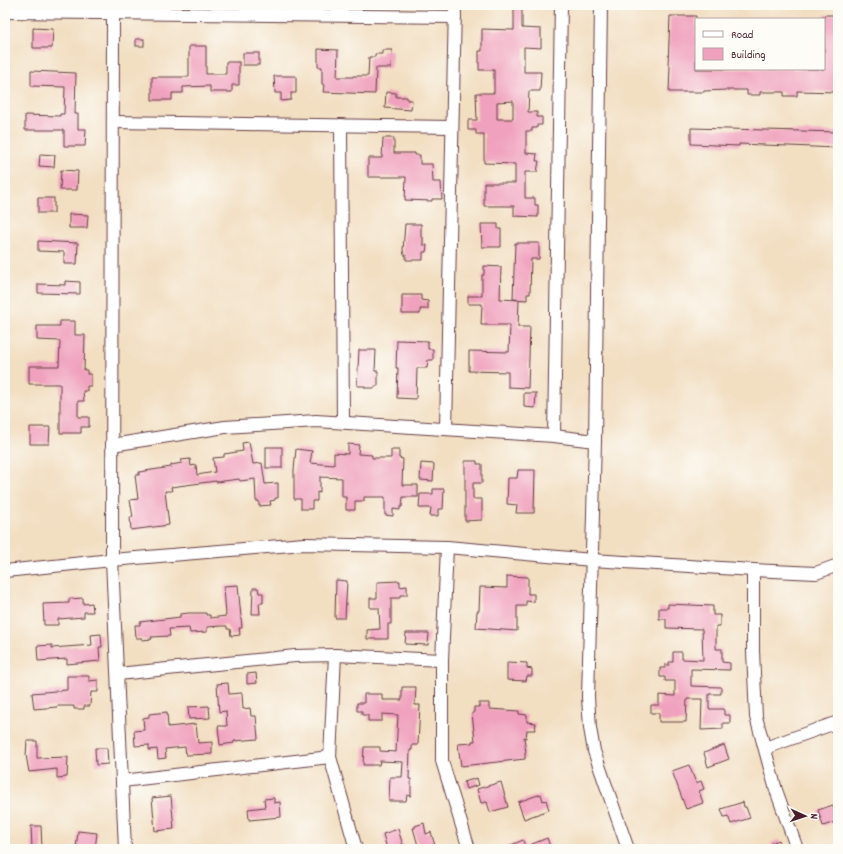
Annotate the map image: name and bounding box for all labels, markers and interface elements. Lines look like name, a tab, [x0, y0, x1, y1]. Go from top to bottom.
legend	[695, 18, 825, 70]
text: Road	[731, 27, 753, 44]
text: Building	[731, 47, 766, 64]
north arrow	[785, 796, 825, 836]
text: N	[805, 813, 821, 820]

